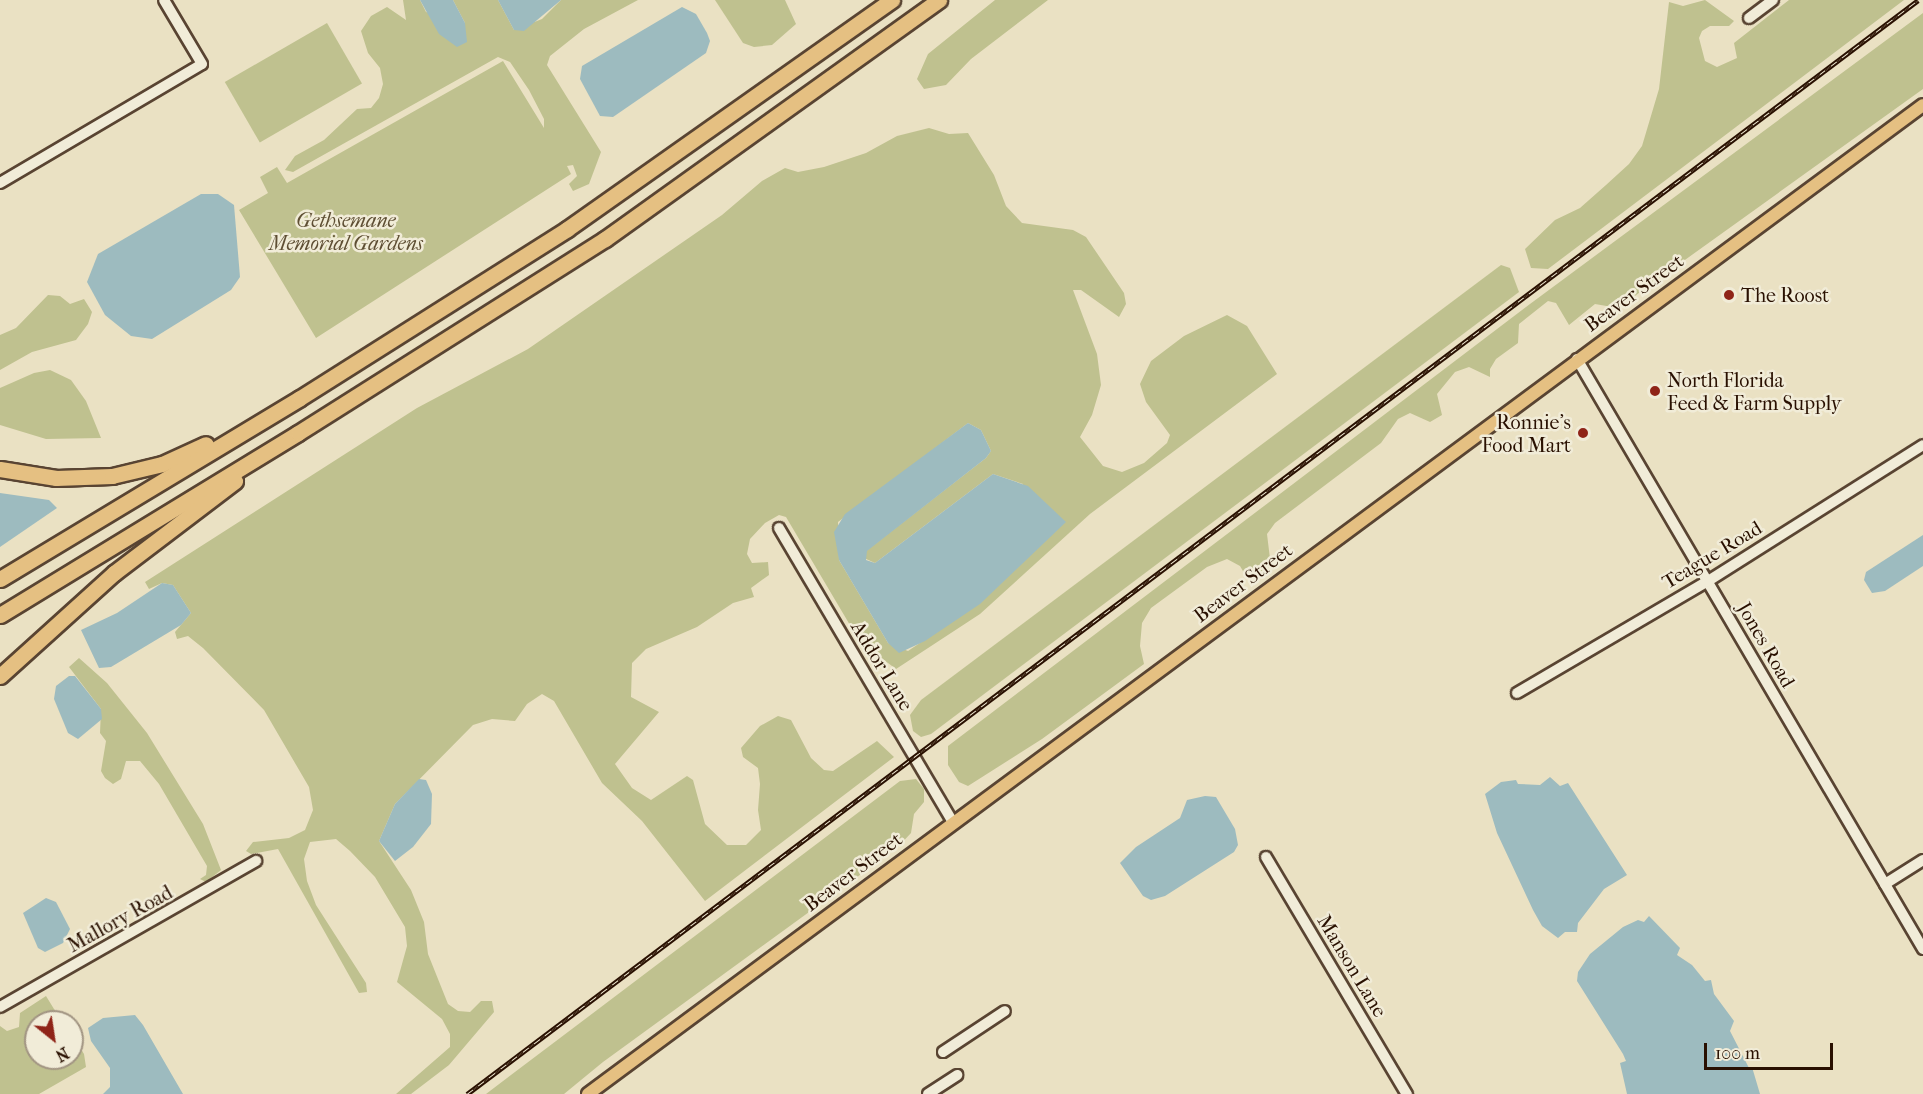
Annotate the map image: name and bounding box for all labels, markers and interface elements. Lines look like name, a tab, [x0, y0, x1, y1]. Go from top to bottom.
park label: Gethsemane Memorial Gardens	[269, 209, 423, 256]
street label: Beaver Street	[1580, 249, 1688, 337]
place label: The Roost	[1741, 283, 1829, 307]
marker: The Roost	[1722, 288, 1736, 302]
place label: North Florida Feed & Farm Supply	[1667, 368, 1841, 415]
marker: North Florida Feed & Farm Supply	[1648, 384, 1662, 398]
place label: Ronnie's Food Mart	[1482, 410, 1571, 457]
marker: Ronnie's Food Mart	[1576, 426, 1590, 440]
street label: Teague Road	[1658, 516, 1766, 594]
street label: Beaver Street	[1189, 538, 1297, 628]
street label: Jones Road	[1732, 598, 1800, 692]
street label: Addor Lane	[846, 617, 918, 715]
street label: Beaver Street	[799, 827, 907, 917]
street label: Mallory Road	[63, 880, 177, 958]
street label: Manson Lane	[1312, 910, 1392, 1022]
north arrow	[24, 1010, 84, 1070]
scale bar	[1707, 1031, 1836, 1069]
text: N	[52, 1043, 72, 1066]
text: 100 m	[1715, 1043, 1760, 1064]

